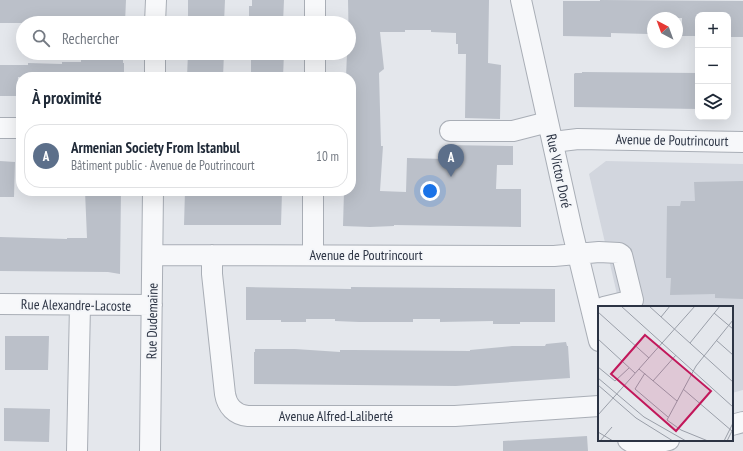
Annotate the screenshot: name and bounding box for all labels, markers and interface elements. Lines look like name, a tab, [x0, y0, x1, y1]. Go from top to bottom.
north arrow	[647, 12, 683, 48]
map controls	[695, 12, 731, 120]
button: +	[695, 12, 731, 48]
search box	[16, 16, 356, 60]
icon: search	[30, 27, 52, 49]
text: Rechercher	[62, 29, 119, 48]
button: −	[695, 48, 731, 84]
button: layers	[695, 84, 731, 120]
text: À proximité	[32, 87, 102, 109]
street label: Avenue de Poutrincourt	[615, 130, 729, 150]
street label: Rue Victor Doré	[542, 132, 576, 210]
text: Armenian Society From Istanbul	[71, 138, 240, 157]
pin: A	[438, 144, 464, 177]
text: A	[43, 148, 49, 165]
text: 10 m	[316, 148, 339, 165]
text: Bâtiment public · Avenue de Poutrincourt	[71, 157, 255, 174]
your location	[420, 181, 440, 201]
street label: Avenue de Poutrincourt	[310, 246, 423, 264]
street label: Rue Dudemaine	[142, 282, 162, 359]
street label: Rue Alexandre-Lacoste	[21, 295, 131, 315]
inset map	[598, 306, 733, 441]
street label: Avenue Alfred-Laliberté	[279, 407, 393, 425]

